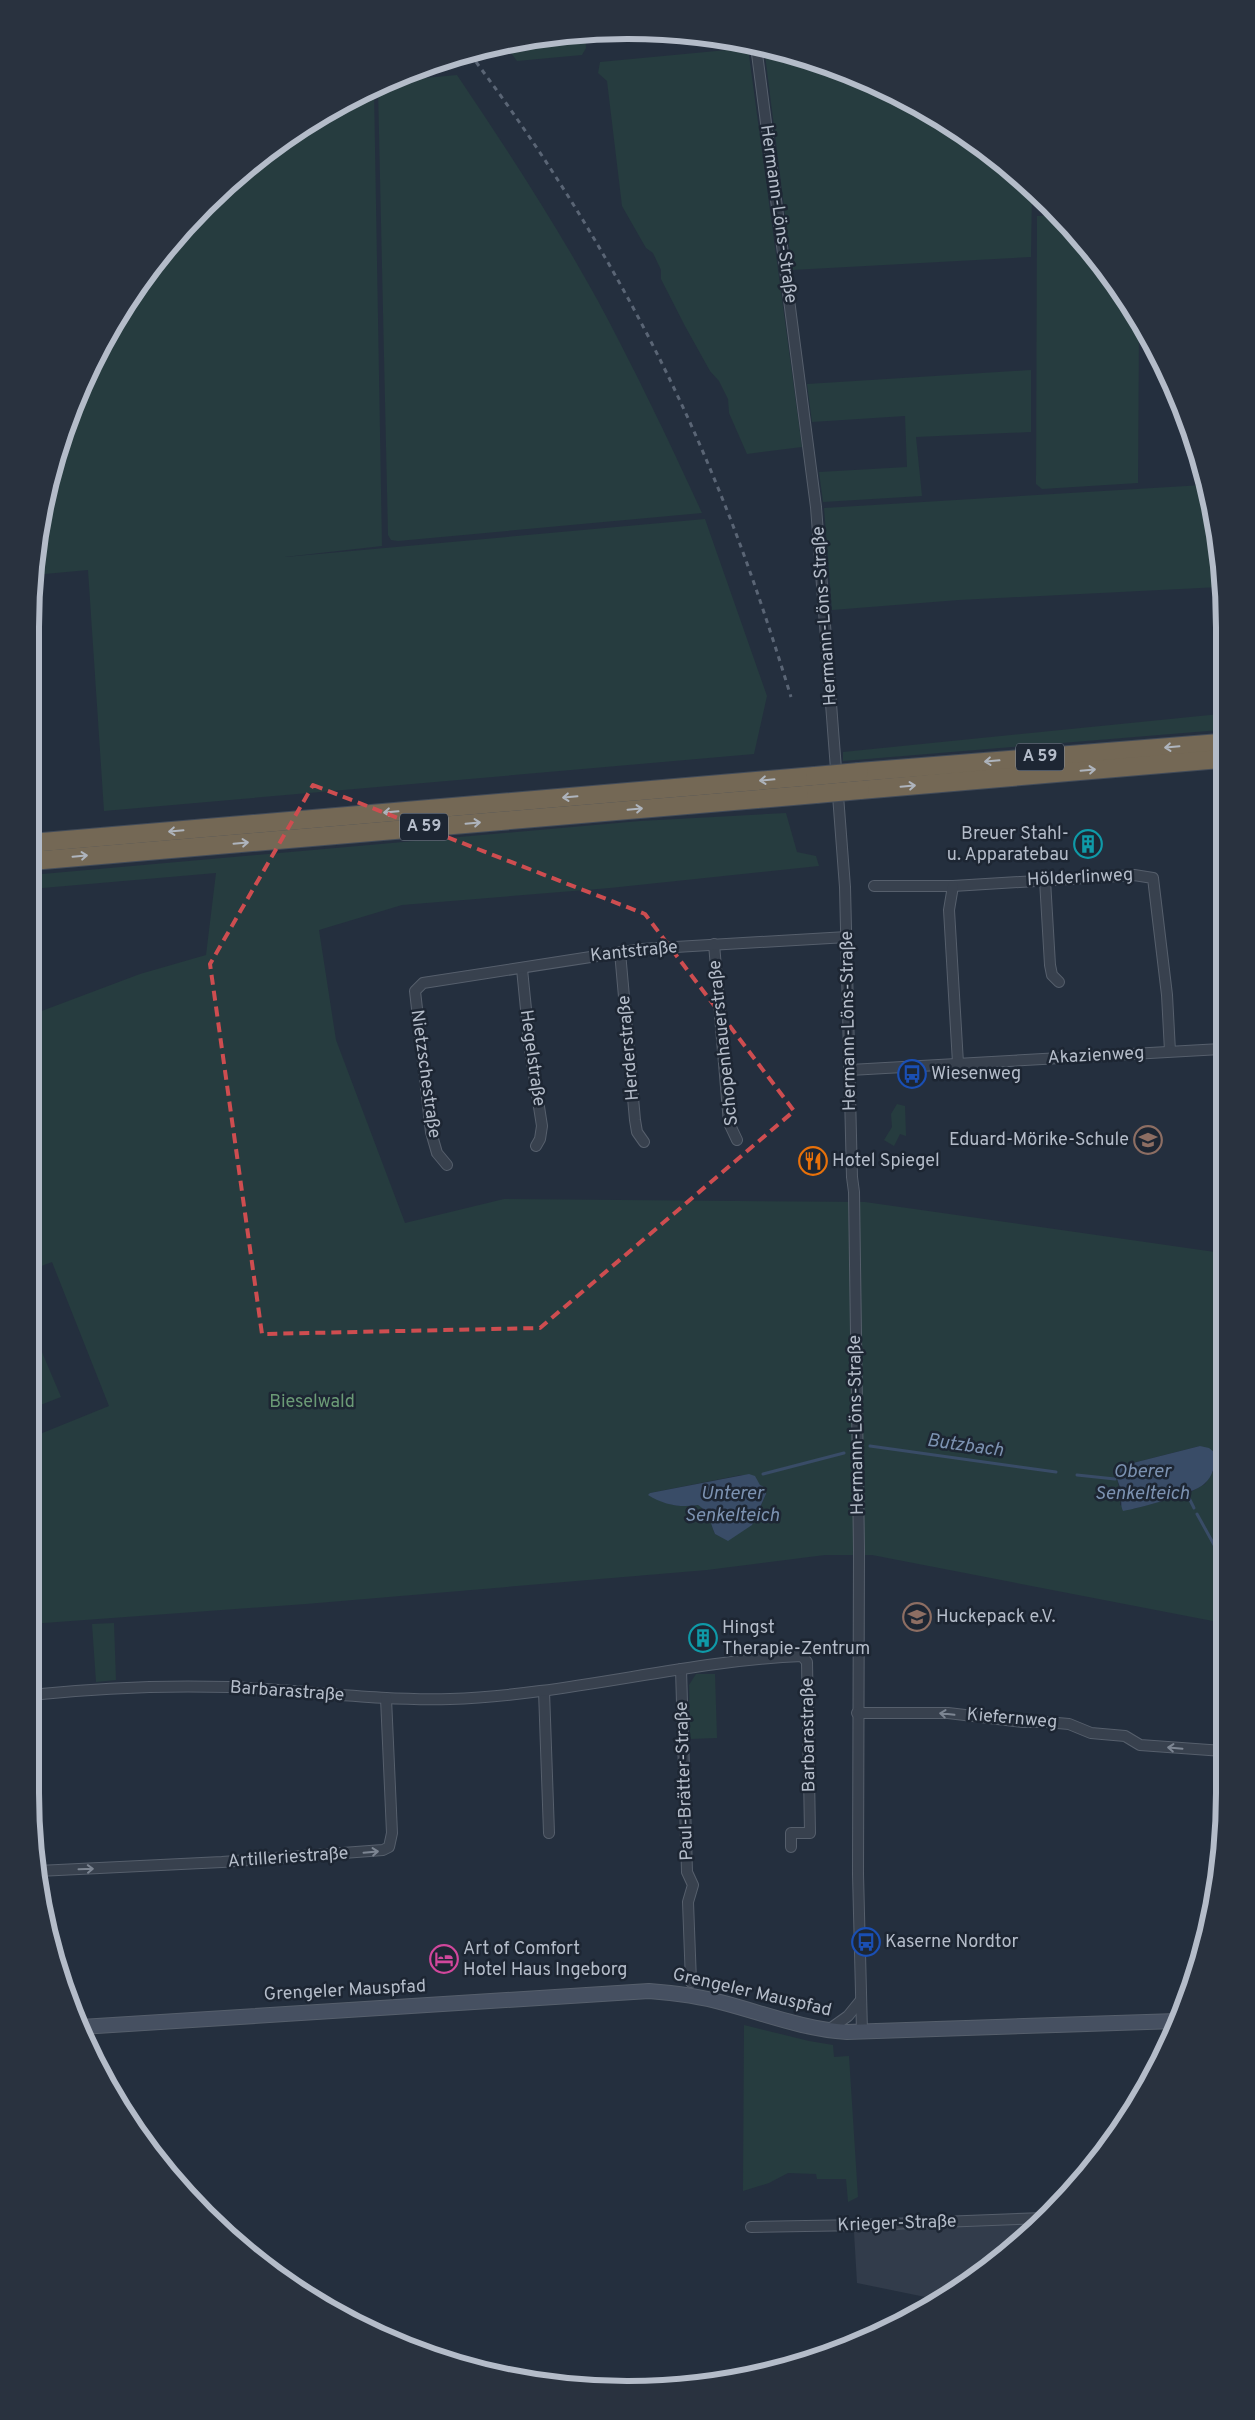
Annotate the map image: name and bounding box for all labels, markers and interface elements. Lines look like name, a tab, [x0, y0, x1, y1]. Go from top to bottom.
street label: Hermann-Löns-Straße	[754, 123, 802, 305]
street label: Hermann-Löns-Straße	[807, 525, 843, 707]
one-way arrow	[1164, 742, 1180, 751]
road number: A 59	[1016, 744, 1064, 770]
one-way arrow	[985, 756, 1001, 766]
one-way arrow	[1079, 765, 1095, 775]
one-way arrow	[759, 775, 775, 785]
one-way arrow	[900, 781, 916, 791]
one-way arrow	[562, 792, 578, 802]
one-way arrow	[627, 804, 643, 814]
one-way arrow	[383, 807, 399, 817]
road number: A 59	[400, 814, 448, 840]
one-way arrow	[465, 818, 481, 828]
place label: Breuer Stahl- u. Apparatebau	[947, 823, 1069, 867]
one-way arrow	[169, 826, 185, 835]
building icon: Breuer Stahl- u. Apparatebau	[1073, 829, 1103, 859]
one-way arrow	[233, 838, 249, 847]
one-way arrow	[71, 852, 87, 861]
street label: Hölderlinweg	[1026, 864, 1134, 892]
street label: Hermann-Löns-Straße	[836, 931, 862, 1111]
street label: Kantstraße	[589, 936, 679, 968]
street label: Schopenhauerstraße	[704, 959, 744, 1127]
street label: Herderstraße	[613, 994, 645, 1102]
street label: Nietzschestraße	[405, 1008, 445, 1140]
street label: Hegelstraße	[514, 1008, 550, 1108]
street label: Akazienweg	[1047, 1042, 1145, 1070]
bus stop icon: Wiesenweg	[897, 1059, 927, 1089]
place label: Wiesenweg	[931, 1063, 1021, 1086]
school or university icon: Eduard-Mörike-Schule	[1133, 1125, 1163, 1155]
place label: Eduard-Mörike-Schule	[949, 1129, 1129, 1152]
restaurant icon: Hotel Spiegel	[798, 1146, 828, 1176]
place label: Hotel Spiegel	[832, 1150, 940, 1173]
street label: Hermann-Löns-Straße	[844, 1335, 870, 1515]
park label: Bieselwald	[269, 1391, 355, 1414]
water label: Butzbach	[925, 1429, 1005, 1463]
water label: Oberer Senkelteich	[1095, 1460, 1190, 1506]
water label: Unterer Senkelteich	[685, 1482, 780, 1528]
school or university icon: Huckepack e.V.	[902, 1602, 932, 1632]
place label: Huckepack e.V.	[936, 1606, 1055, 1629]
place label: Hingst Therapie-Zentrum	[722, 1617, 870, 1661]
building icon: Hingst Therapie-Zentrum	[688, 1623, 718, 1653]
street label: Barbarastraße	[229, 1677, 345, 1707]
street label: Barbarastraße	[796, 1677, 822, 1793]
street label: Paul-Brätter-Straße	[671, 1701, 699, 1861]
street label: Kiefernweg	[966, 1704, 1058, 1734]
one-way arrow	[940, 1709, 956, 1718]
one-way arrow	[1167, 1744, 1183, 1753]
street label: Artilleriestraße	[227, 1842, 349, 1874]
one-way arrow	[362, 1847, 378, 1857]
one-way arrow	[78, 1865, 94, 1874]
bus stop icon: Kaserne Nordtor	[851, 1927, 881, 1957]
place label: Kaserne Nordtor	[885, 1931, 1018, 1954]
place label: Art of Comfort Hotel Haus Ingeborg	[463, 1938, 627, 1982]
hotel icon: Art of Comfort Hotel Haus Ingeborg	[429, 1944, 459, 1974]
street label: Grengeler Mauspfad	[670, 1964, 834, 2022]
street label: Grengeler Mauspfad	[263, 1975, 427, 2007]
street label: Krieger-Straße	[837, 2210, 957, 2238]

